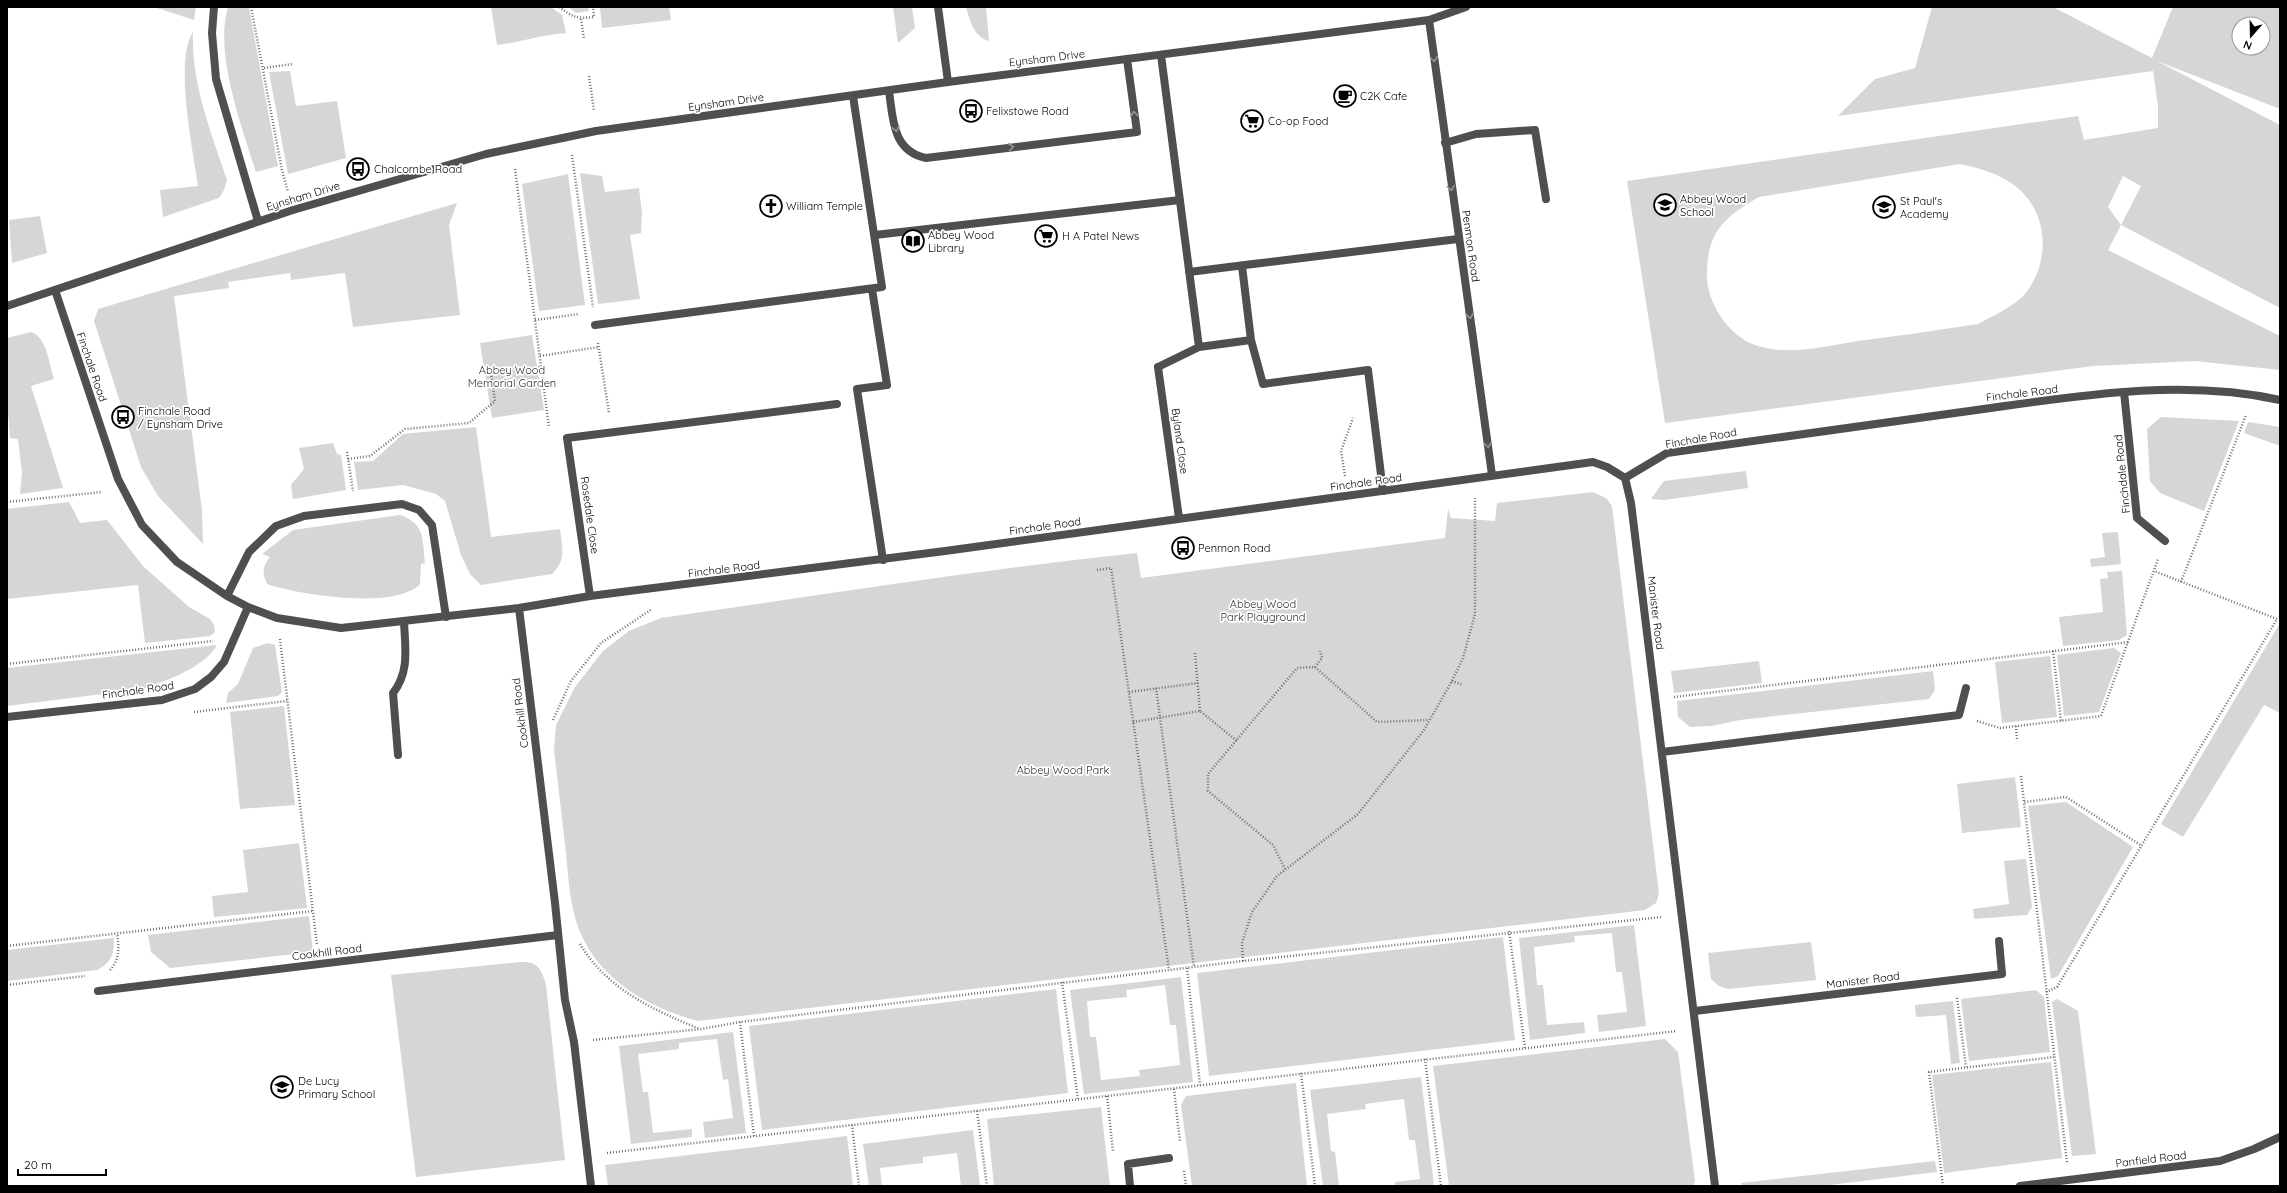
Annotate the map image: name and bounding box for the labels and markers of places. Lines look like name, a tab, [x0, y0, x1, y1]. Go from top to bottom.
cafe icon: C2K Cafe	[1332, 83, 1358, 109]
place label: C2K Cafe	[1360, 89, 1407, 103]
bus stop icon: Felixstowe Road	[958, 98, 984, 124]
place label: Felixstowe Road	[986, 104, 1069, 118]
supermarket icon: Co-op Food	[1239, 108, 1265, 134]
place label: Co-op Food	[1268, 114, 1328, 128]
bus stop icon: Chalcombe Road	[345, 156, 371, 182]
place label: Chalcombe Road	[374, 162, 462, 176]
school or university icon: Abbey Wood School	[1652, 192, 1678, 218]
place label: Abbey Wood School	[1680, 192, 1746, 219]
church icon: William Temple	[758, 193, 784, 219]
school or university icon: St Paul's Academy	[1871, 194, 1897, 220]
place label: St Paul's Academy	[1900, 194, 1949, 221]
place label: William Temple	[786, 199, 863, 213]
supermarket icon: H A Patel News	[1033, 223, 1059, 249]
library icon: Abbey Wood Library	[900, 228, 926, 254]
place label: Abbey Wood Library	[928, 228, 994, 255]
place label: H A Patel News	[1062, 229, 1139, 243]
bus stop icon: Finchale Road / Eynsham Drive	[110, 404, 136, 430]
place label: Finchale Road / Eynsham Drive	[138, 404, 223, 431]
bus stop icon: Penmon Road	[1170, 535, 1196, 561]
place label: Penmon Road	[1198, 541, 1270, 555]
school or university icon: De Lucy Primary School	[269, 1074, 295, 1100]
place label: De Lucy Primary School	[298, 1074, 375, 1101]

